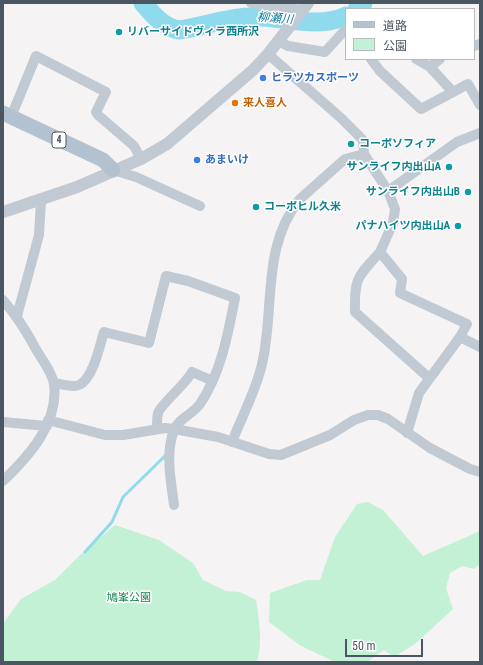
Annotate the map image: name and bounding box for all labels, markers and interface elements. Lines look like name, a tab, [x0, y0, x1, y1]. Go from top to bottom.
legend	[345, 8, 475, 60]
water label: 柳瀬川	[256, 10, 294, 28]
text: 道路	[383, 19, 407, 33]
place label: リバーサイドヴィラ西所沢	[127, 25, 259, 39]
marker: リバーサイドヴィラ西所沢	[114, 27, 124, 37]
text: 公園	[383, 39, 407, 53]
place label: ヒラツカスポーツ	[271, 71, 359, 85]
marker: ヒラツカスポーツ	[258, 73, 268, 83]
place label: 来人喜人	[243, 96, 287, 110]
marker: 来人喜人	[230, 98, 240, 108]
road number: 4	[52, 132, 66, 148]
place label: コーポソフィア	[359, 137, 436, 151]
marker: コーポソフィア	[346, 139, 356, 149]
place label: あまいけ	[205, 153, 249, 167]
marker: あまいけ	[192, 155, 202, 165]
place label: サンライフ内出山A	[346, 160, 441, 174]
marker: サンライフ内出山A	[444, 162, 454, 172]
place label: サンライフ内出山B	[366, 185, 460, 199]
marker: サンライフ内出山B	[463, 187, 473, 197]
place label: コーポヒル久米	[264, 200, 341, 214]
marker: コーポヒル久米	[251, 202, 261, 212]
place label: パナハイツ内出山A	[355, 219, 450, 233]
marker: パナハイツ内出山A	[453, 221, 463, 231]
park label: 鳩峯公園	[107, 591, 151, 605]
scale bar	[347, 631, 425, 657]
text: 50 m	[352, 639, 376, 653]

